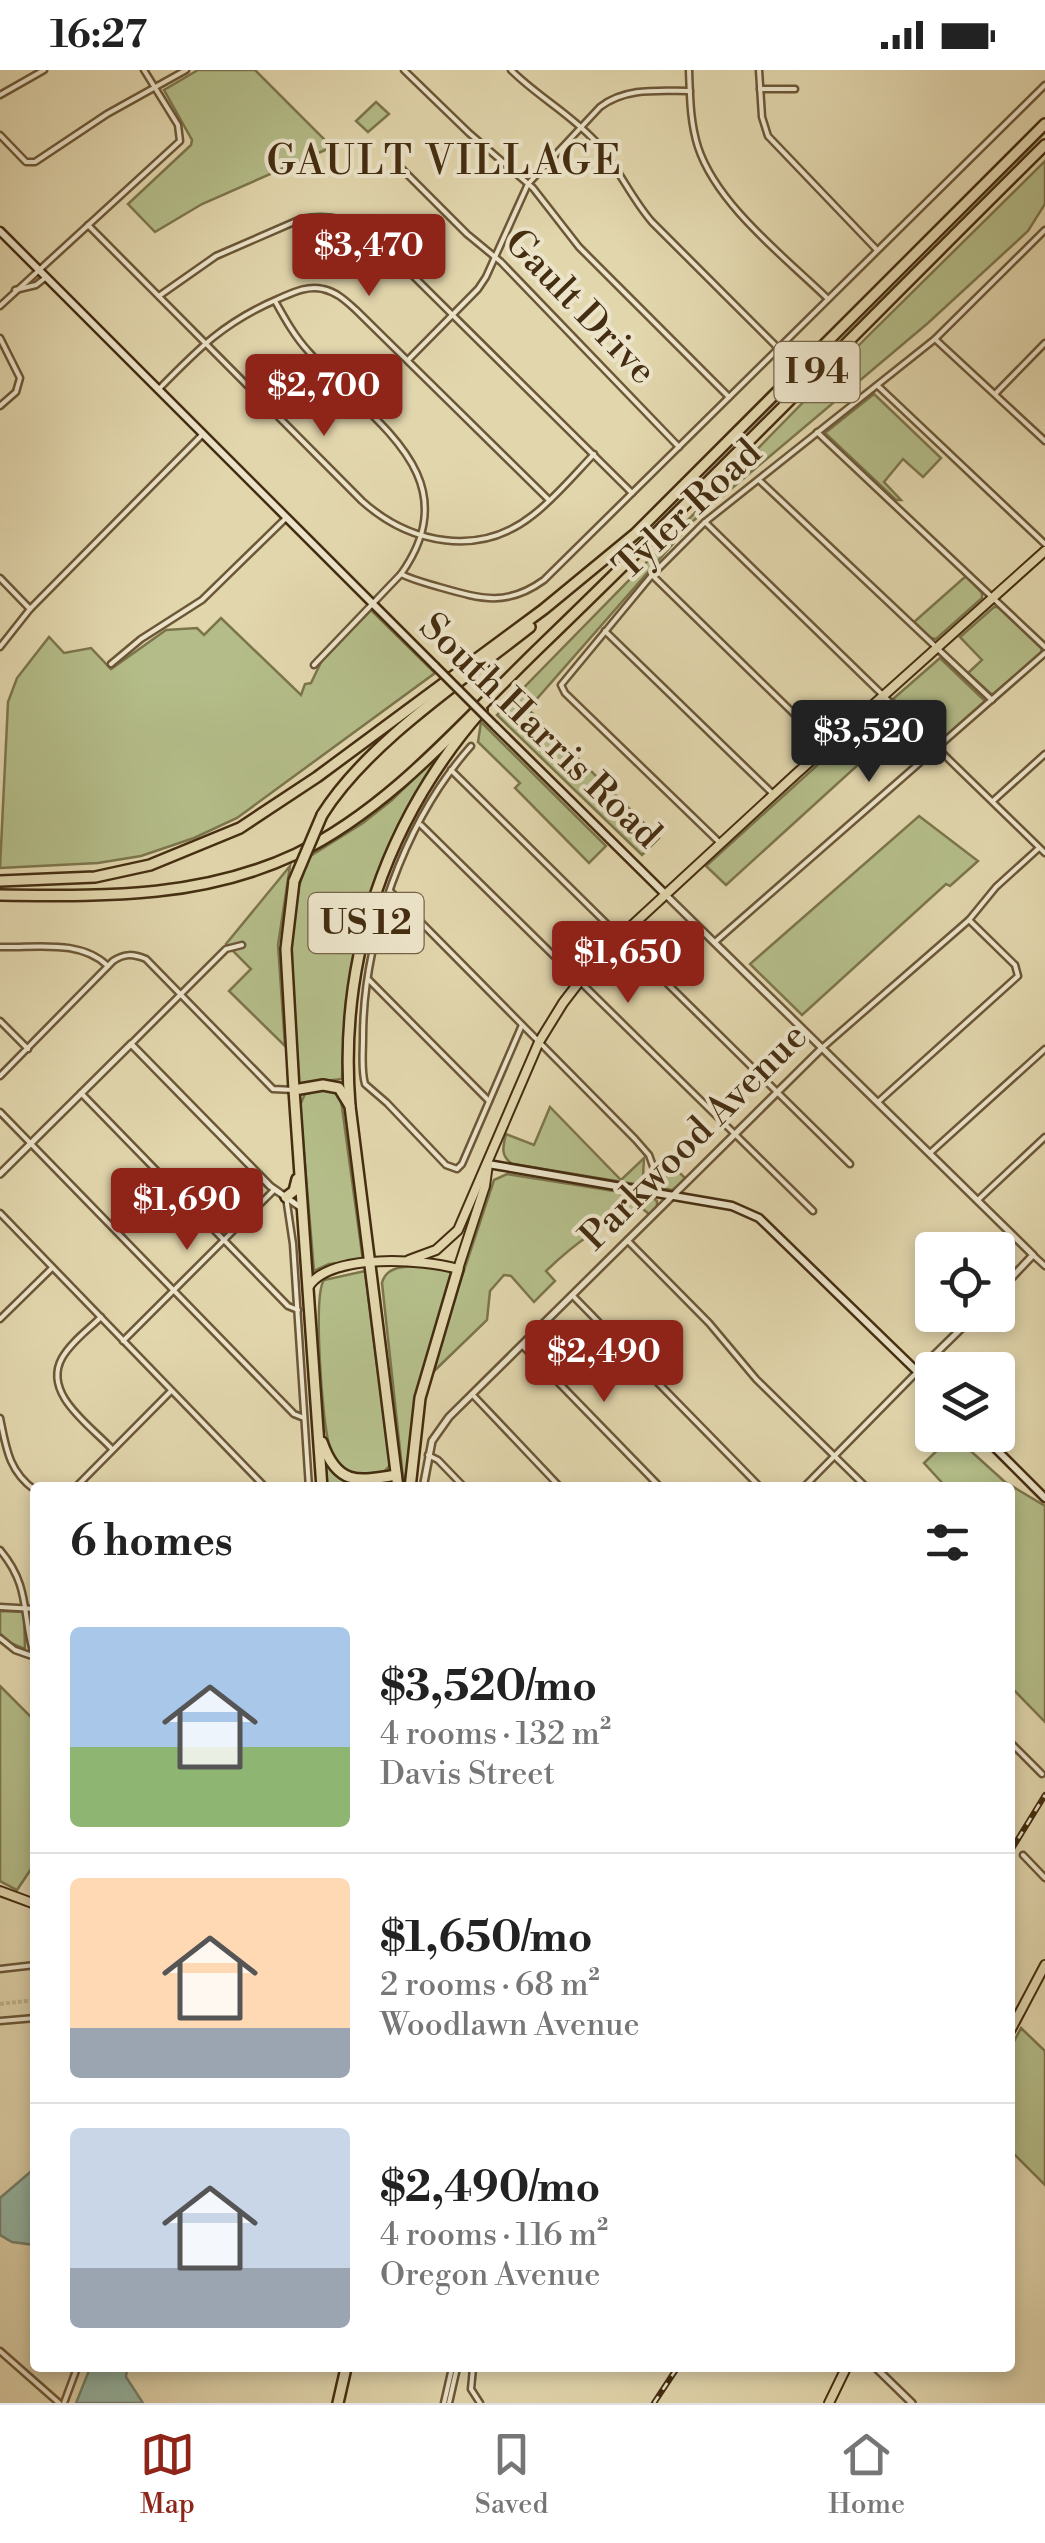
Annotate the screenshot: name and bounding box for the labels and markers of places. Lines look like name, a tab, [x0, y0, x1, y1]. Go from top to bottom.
pin: $3,470	[288, 214, 450, 299]
pin: $2,700	[243, 354, 405, 439]
pin: $3,520	[788, 700, 950, 785]
pin: $1,650	[547, 921, 709, 1006]
pin: $1,690	[106, 1168, 268, 1253]
pin: $2,490	[523, 1320, 685, 1405]

